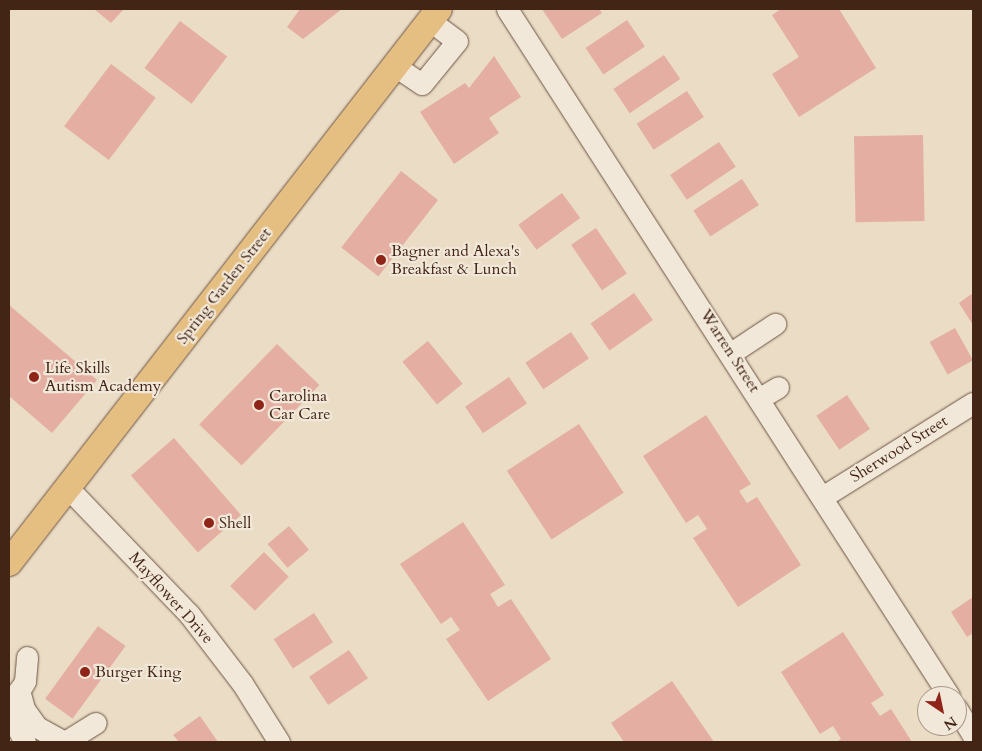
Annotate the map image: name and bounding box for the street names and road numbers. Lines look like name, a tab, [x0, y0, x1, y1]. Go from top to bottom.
street label: Spring Garden Street	[173, 224, 275, 348]
street label: Warren Street	[696, 306, 764, 396]
street label: Sherwood Street	[847, 411, 951, 487]
street label: Mayflower Drive	[125, 548, 217, 648]

